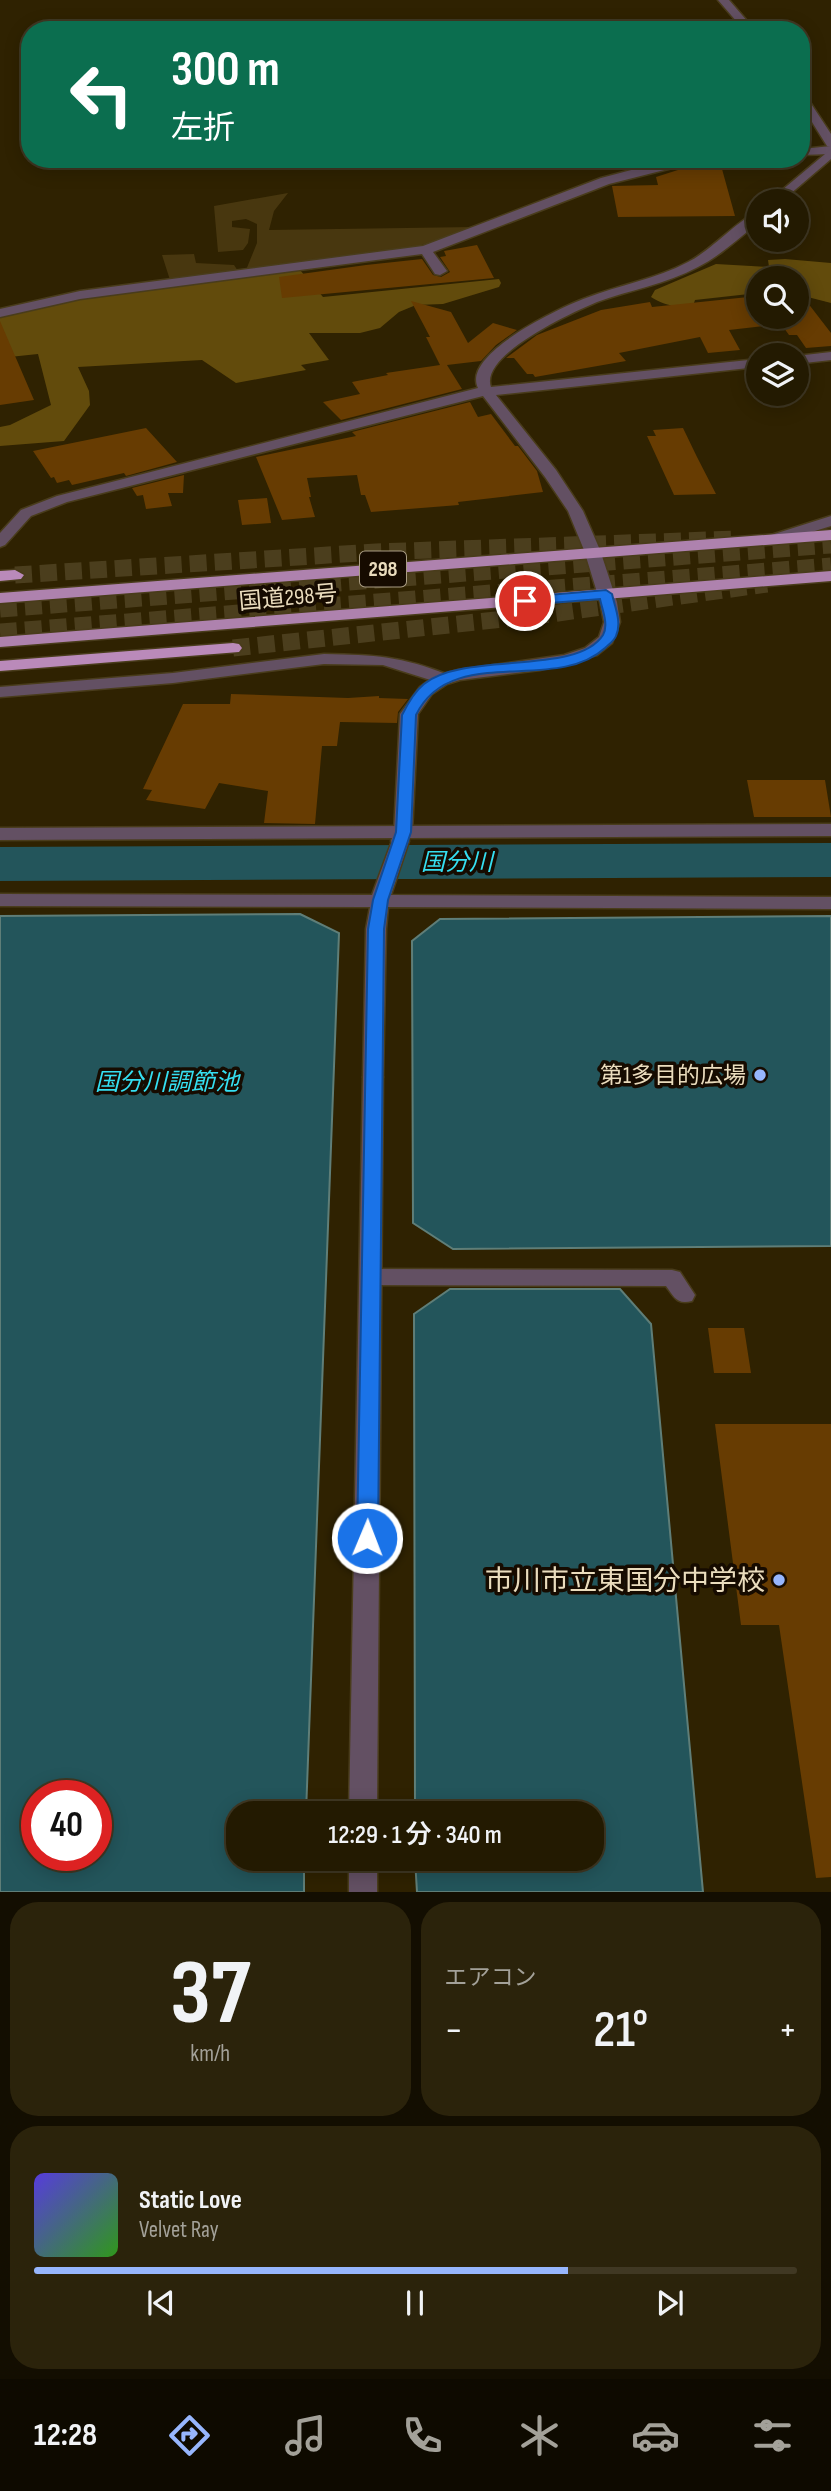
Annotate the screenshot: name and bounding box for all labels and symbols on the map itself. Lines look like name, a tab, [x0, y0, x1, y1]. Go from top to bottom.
road number: 298	[360, 552, 406, 586]
pin	[495, 571, 555, 631]
street label: 国道298号	[238, 580, 338, 616]
water label: 国分川	[421, 848, 496, 877]
place label: 第1多目的広場	[600, 1062, 746, 1090]
marker: 第1多目的広場	[752, 1067, 768, 1083]
water label: 国分川調節池	[95, 1068, 241, 1097]
position arrow	[330, 1501, 404, 1575]
place label: 市川市立東国分中学校	[485, 1565, 765, 1598]
marker: 市川市立東国分中学校	[771, 1572, 787, 1588]
speed limit sign: 40	[21, 1780, 112, 1871]

